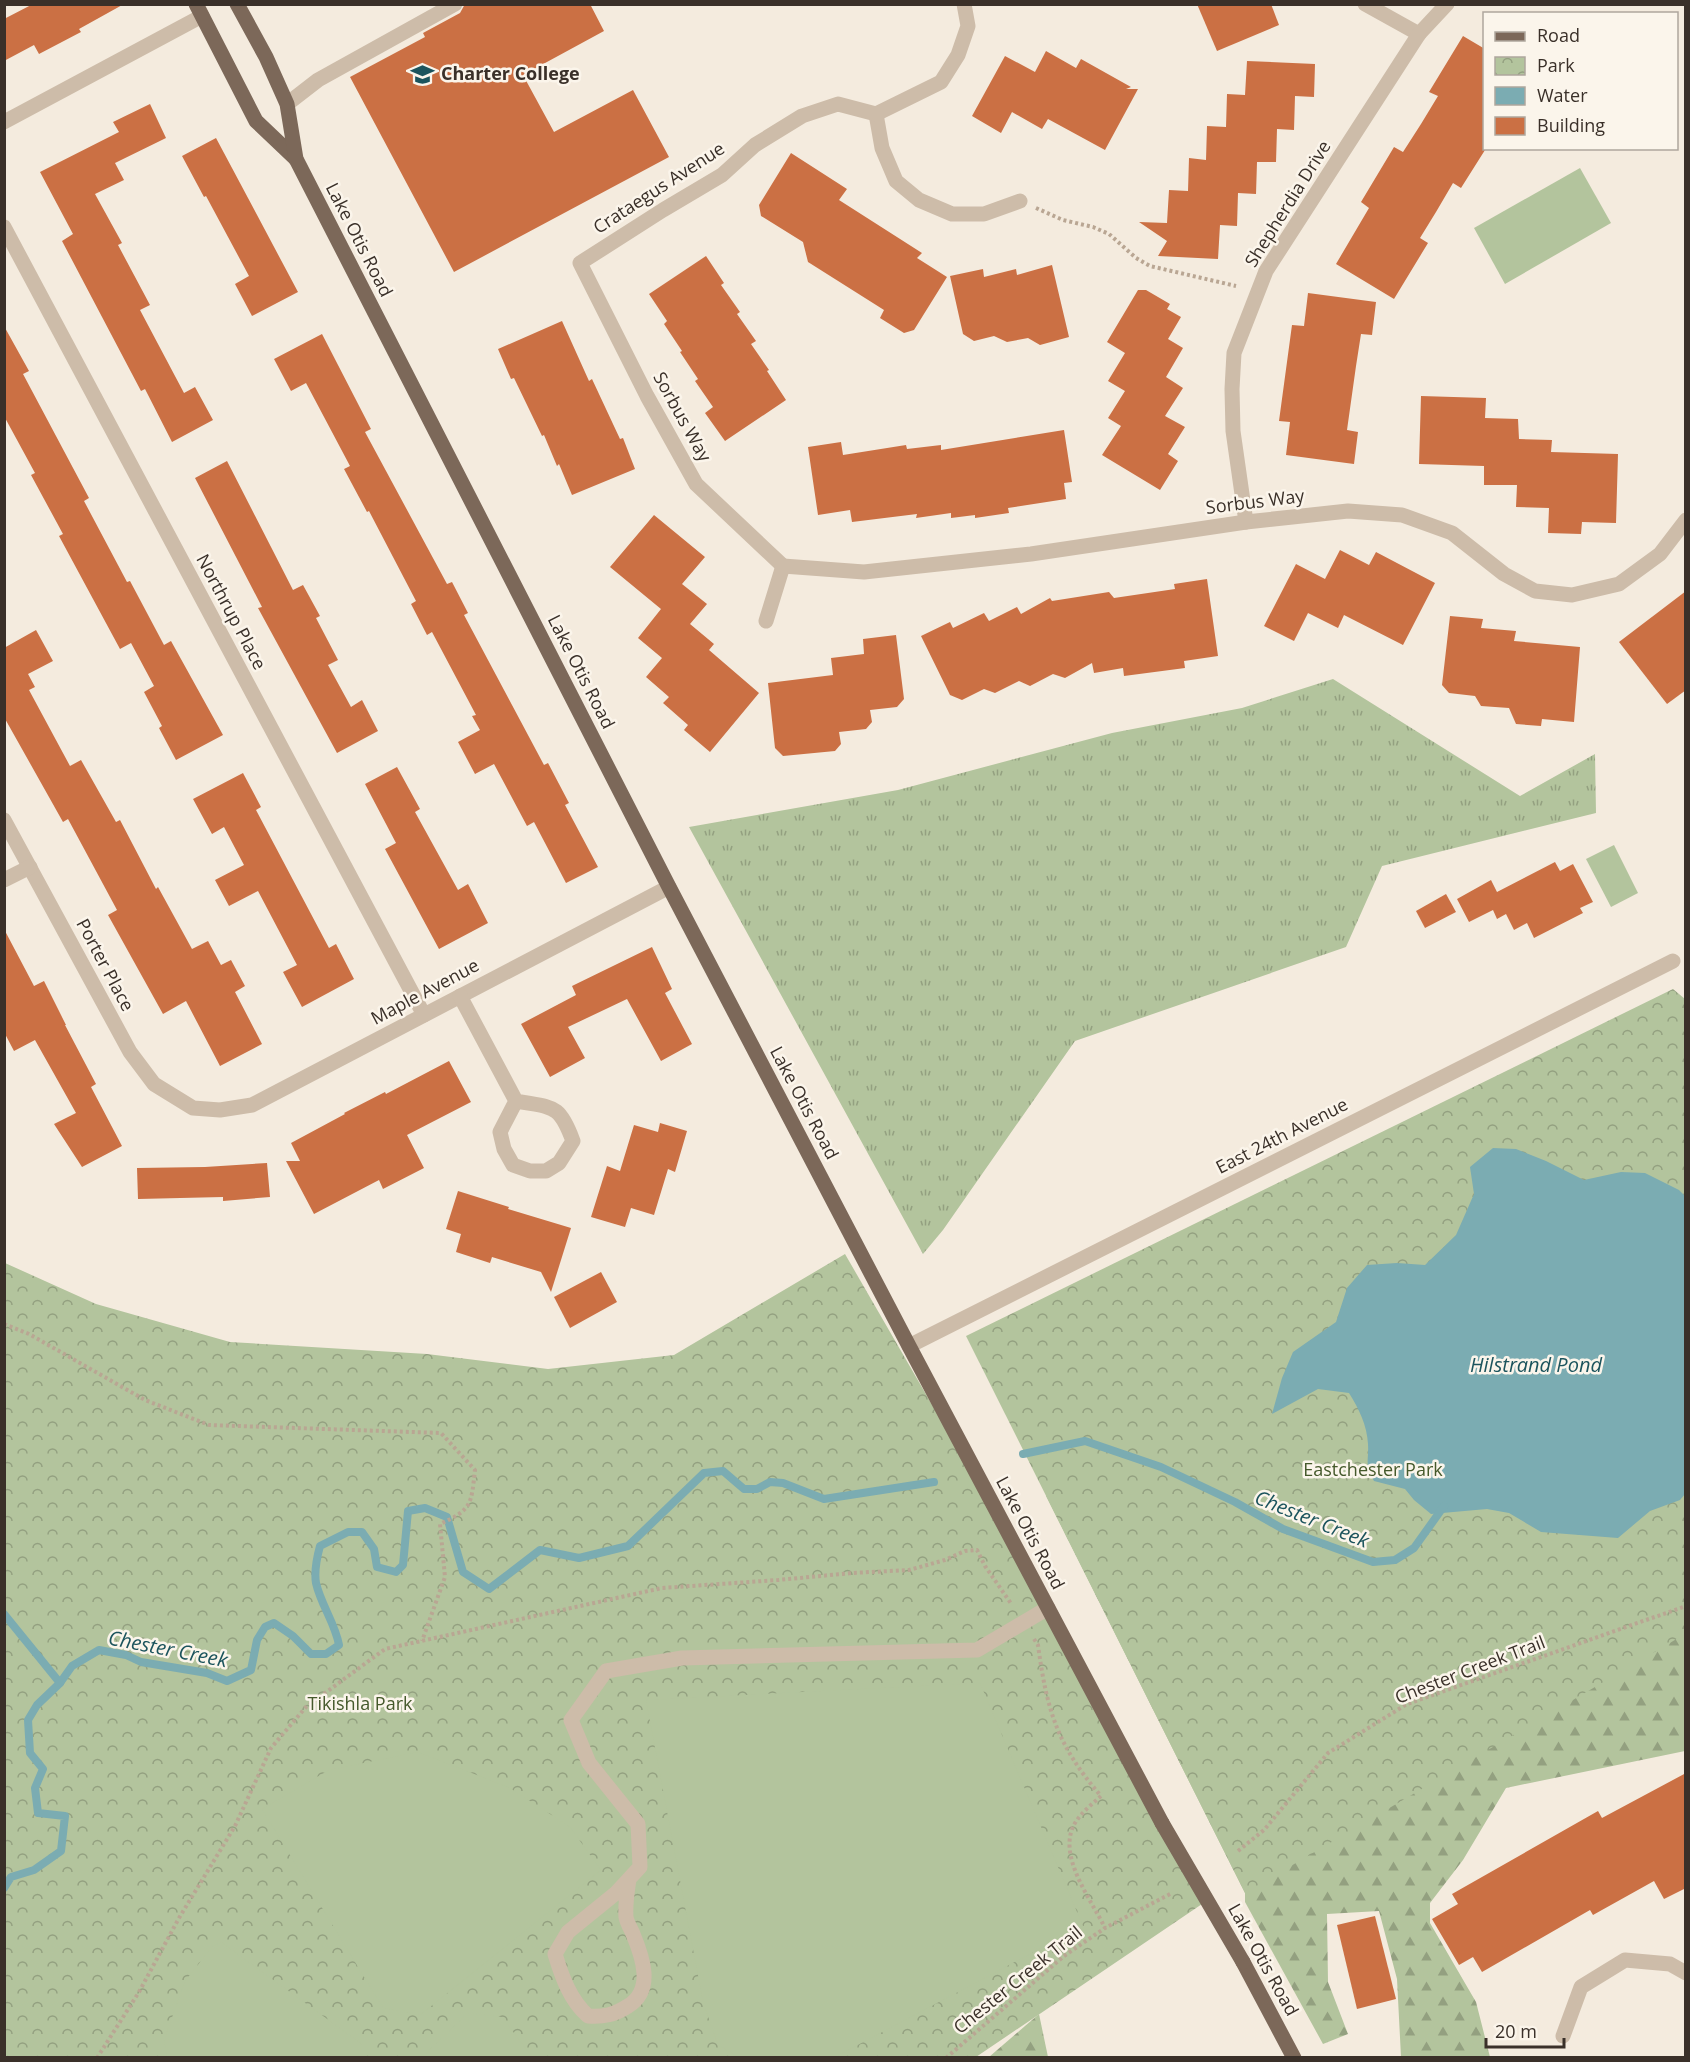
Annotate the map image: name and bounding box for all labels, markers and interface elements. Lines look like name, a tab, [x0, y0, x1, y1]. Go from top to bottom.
legend	[1483, 12, 1678, 150]
text: Road	[1537, 23, 1580, 47]
text: Park	[1537, 53, 1575, 77]
school or university icon: Charter College	[410, 61, 436, 87]
place label: Charter College	[441, 61, 580, 85]
text: Water	[1537, 83, 1588, 107]
text: Building	[1537, 113, 1605, 137]
street label: Crataegus Avenue	[588, 136, 729, 239]
street label: Shepherdia Drive	[1239, 136, 1336, 271]
street label: Lake Otis Road	[321, 178, 399, 301]
street label: Sorbus Way	[648, 367, 718, 466]
street label: Sorbus Way	[1204, 483, 1306, 519]
street label: Northrup Place	[191, 550, 272, 673]
street label: Lake Otis Road	[543, 610, 621, 733]
street label: Porter Place	[71, 914, 140, 1015]
street label: Maple Avenue	[366, 953, 483, 1030]
street label: Lake Otis Road	[765, 1042, 845, 1163]
street label: East 24th Avenue	[1211, 1091, 1352, 1179]
water label: Hilstrand Pond	[1470, 1351, 1602, 1378]
park label: Eastchester Park	[1303, 1457, 1443, 1481]
street label: Lake Otis Road	[991, 1472, 1071, 1593]
water label: Chester Creek	[1251, 1483, 1374, 1554]
water label: Chester Creek	[106, 1624, 231, 1674]
street label: Chester Creek Trail	[1391, 1629, 1548, 1709]
park label: Tikishla Park	[308, 1691, 413, 1715]
street label: Lake Otis Road	[1223, 1899, 1305, 2020]
street label: Chester Creek Trail	[948, 1920, 1087, 2039]
scale bar	[1486, 2011, 1564, 2049]
text: 20 m	[1495, 2019, 1537, 2043]

